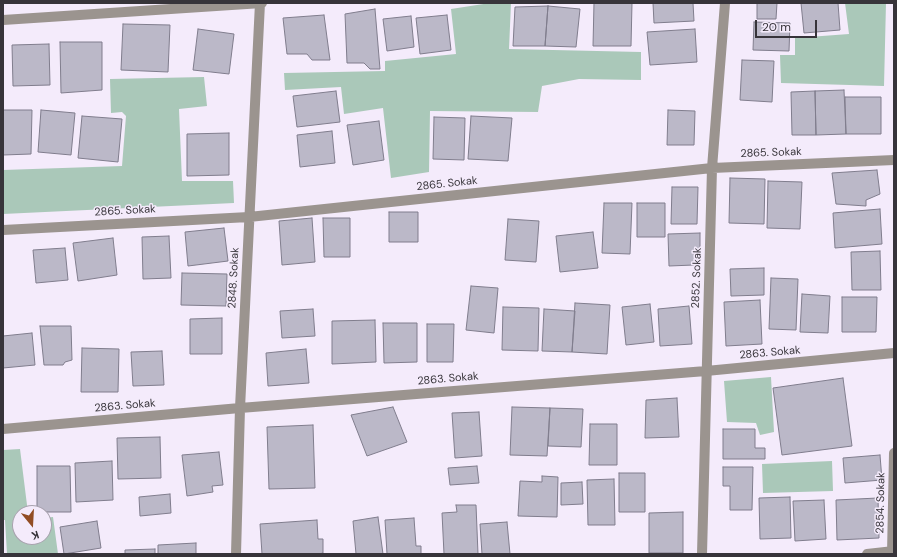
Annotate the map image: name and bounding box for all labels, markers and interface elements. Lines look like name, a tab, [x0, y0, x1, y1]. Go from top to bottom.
scale bar	[757, 12, 819, 38]
text: 20 m	[762, 19, 791, 35]
street label: 2865. Sokak	[740, 145, 802, 161]
street label: 2865. Sokak	[416, 174, 478, 194]
street label: 2865. Sokak	[94, 203, 156, 219]
street label: 2848. Sokak	[226, 247, 242, 309]
street label: 2852. Sokak	[689, 247, 705, 309]
street label: 2863. Sokak	[739, 344, 801, 362]
street label: 2863. Sokak	[417, 370, 479, 388]
street label: 2863. Sokak	[94, 397, 156, 415]
street label: 2854. Sokak	[874, 472, 888, 534]
north arrow	[12, 505, 52, 545]
text: K	[30, 528, 41, 543]

